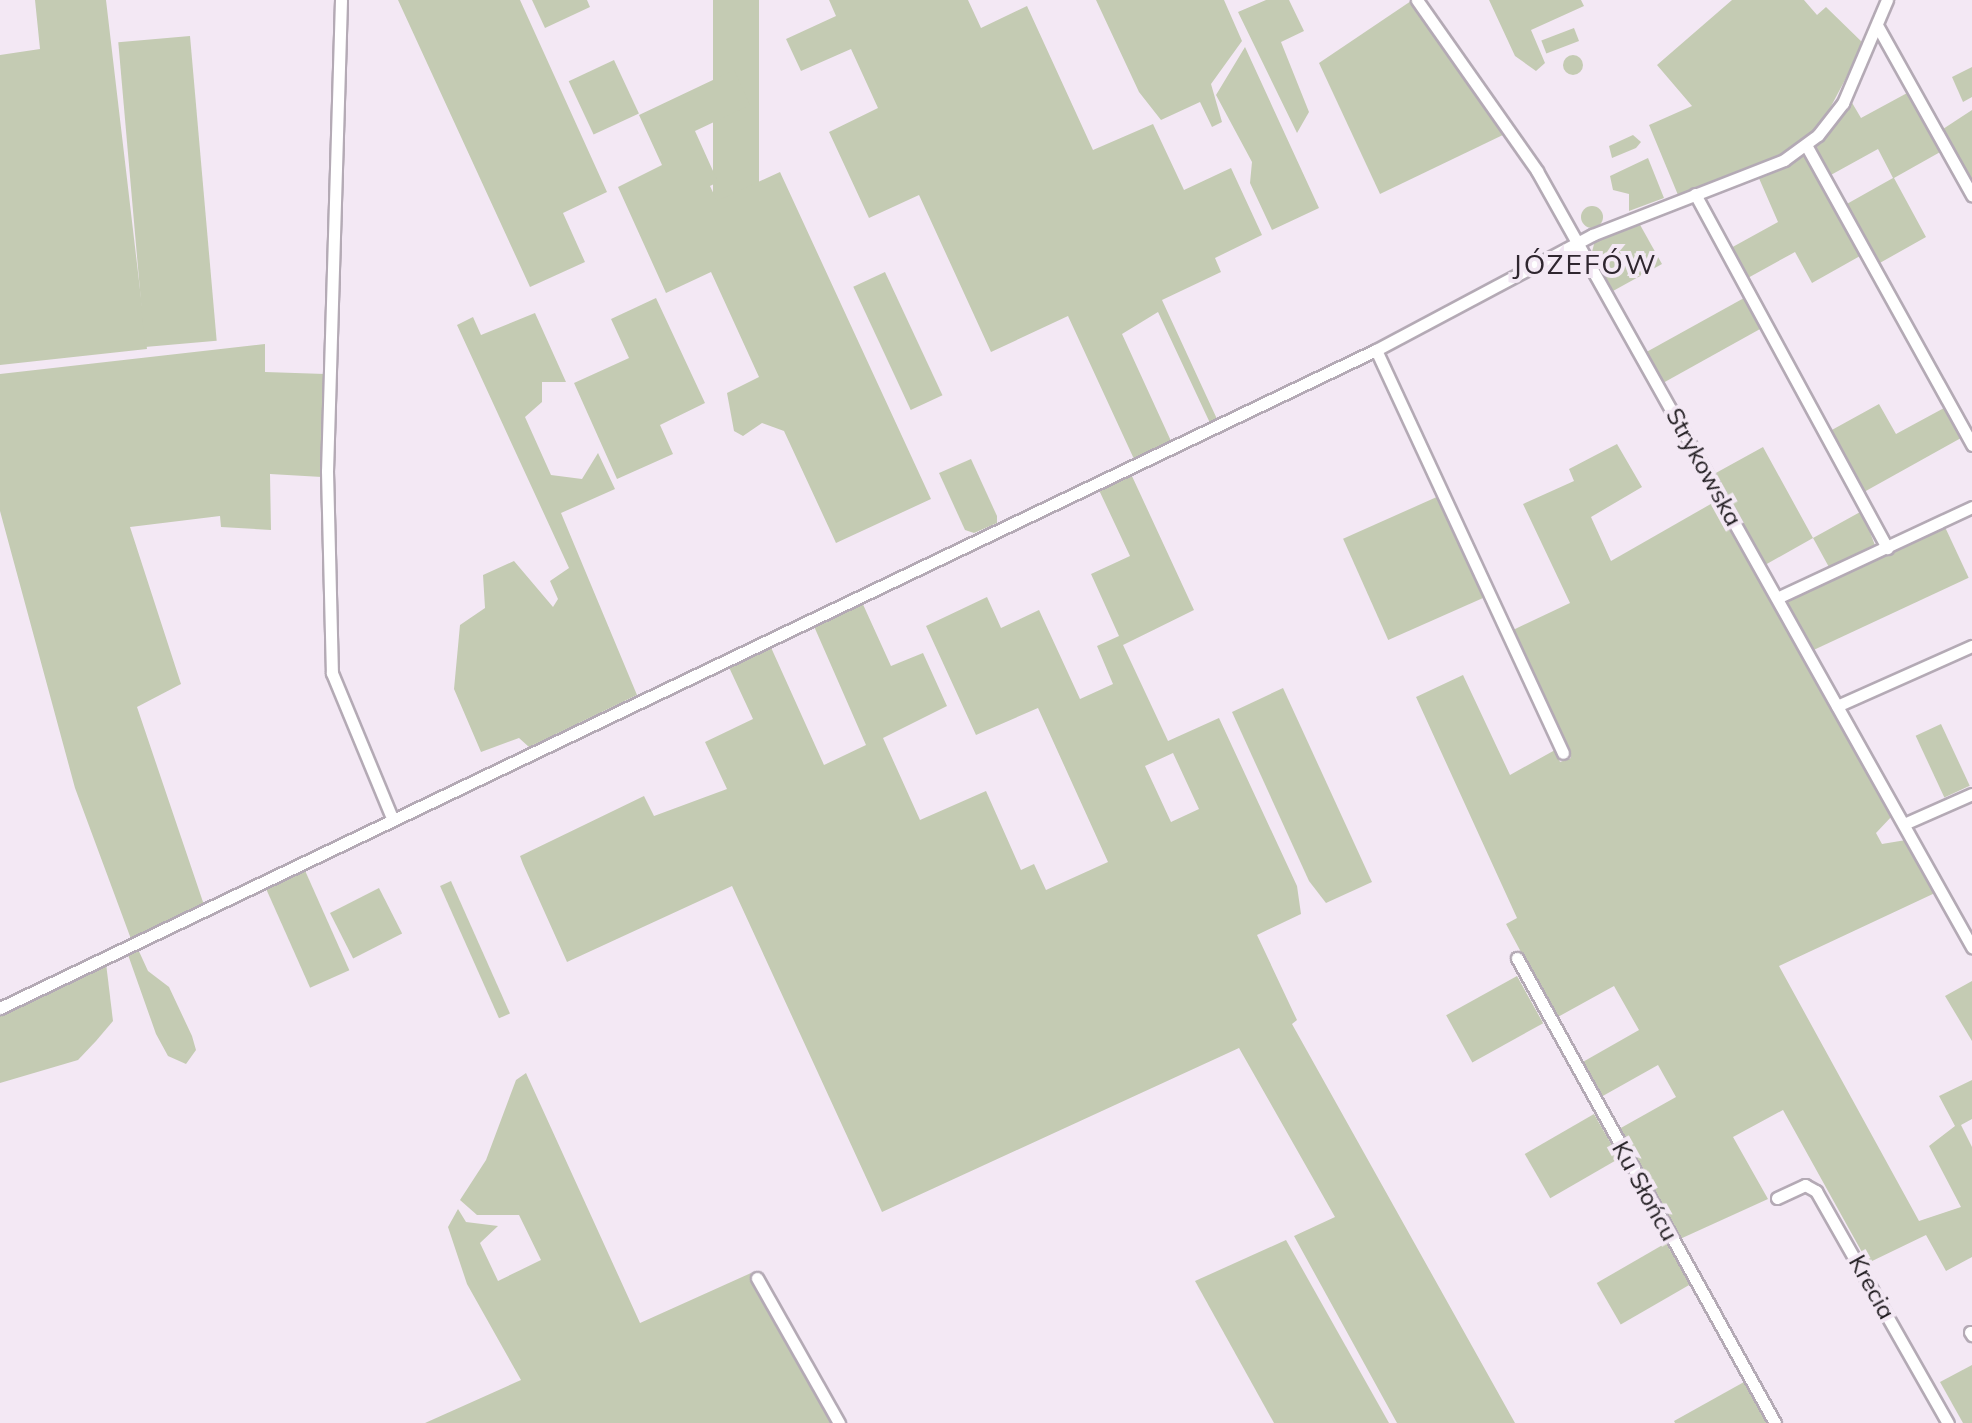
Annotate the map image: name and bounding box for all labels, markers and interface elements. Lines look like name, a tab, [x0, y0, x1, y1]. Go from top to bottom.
district label: JÓZEFÓW	[1512, 247, 1658, 281]
street label: Strykowska	[1660, 403, 1748, 531]
street label: Ku Słońcu	[1606, 1136, 1684, 1246]
street label: Krecia	[1843, 1250, 1901, 1324]

